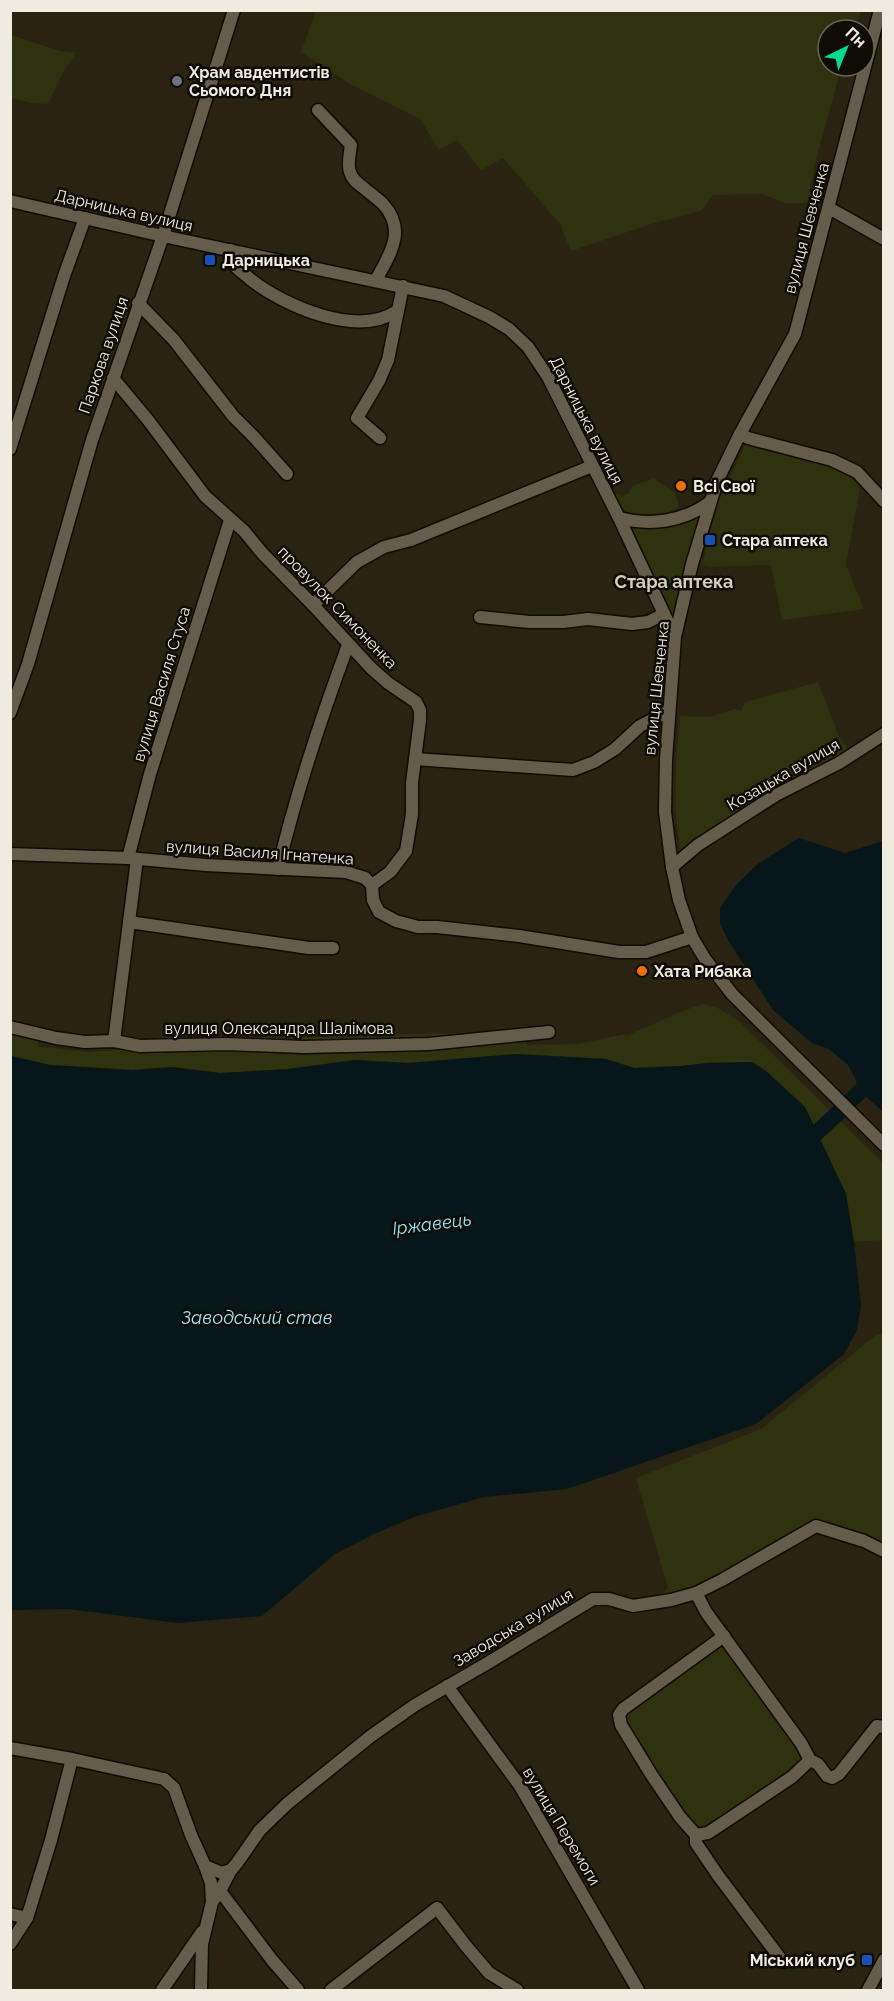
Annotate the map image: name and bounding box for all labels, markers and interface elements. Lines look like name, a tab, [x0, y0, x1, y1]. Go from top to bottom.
north arrow	[816, 18, 876, 78]
text: Пн	[842, 23, 870, 52]
place label: Храм авдентистів Сьомого Дня	[188, 63, 330, 100]
marker: Храм авдентистів Сьомого Дня	[170, 74, 184, 88]
street label: вулиця Шевченка	[780, 161, 833, 296]
street label: Дарницька вулиця	[53, 185, 195, 236]
place label: Дарницька	[222, 251, 310, 270]
marker: Дарницька	[203, 253, 217, 267]
street label: Паркова вулиця	[75, 294, 132, 416]
street label: Дарницька вулиця	[546, 353, 627, 487]
place label: Всі Свої	[693, 477, 756, 496]
marker: Всі Свої	[674, 479, 688, 493]
place label: Стара аптека	[722, 531, 828, 550]
marker: Стара аптека	[703, 533, 717, 547]
street label: провулок Симоненка	[274, 542, 401, 673]
district label: Стара аптека	[615, 571, 733, 592]
street label: вулиця Василя Стуса	[129, 604, 194, 764]
street label: вулиця Шевченка	[640, 620, 673, 756]
street label: Козацька вулиця	[724, 735, 843, 814]
street label: вулиця Василя Ігнатенка	[165, 836, 355, 869]
place label: Хата Рибака	[653, 962, 751, 981]
marker: Хата Рибака	[635, 964, 649, 978]
street label: вулиця Олександра Шалімова	[164, 1019, 394, 1038]
water label: Іржавець	[391, 1208, 473, 1239]
water label: Заводський став	[181, 1307, 333, 1328]
street label: Заводська вулиця	[450, 1584, 576, 1671]
street label: вулиця Перемоги	[519, 1764, 604, 1889]
place label: Міський клуб	[750, 1951, 855, 1970]
marker: Міський клуб	[860, 1953, 874, 1967]

